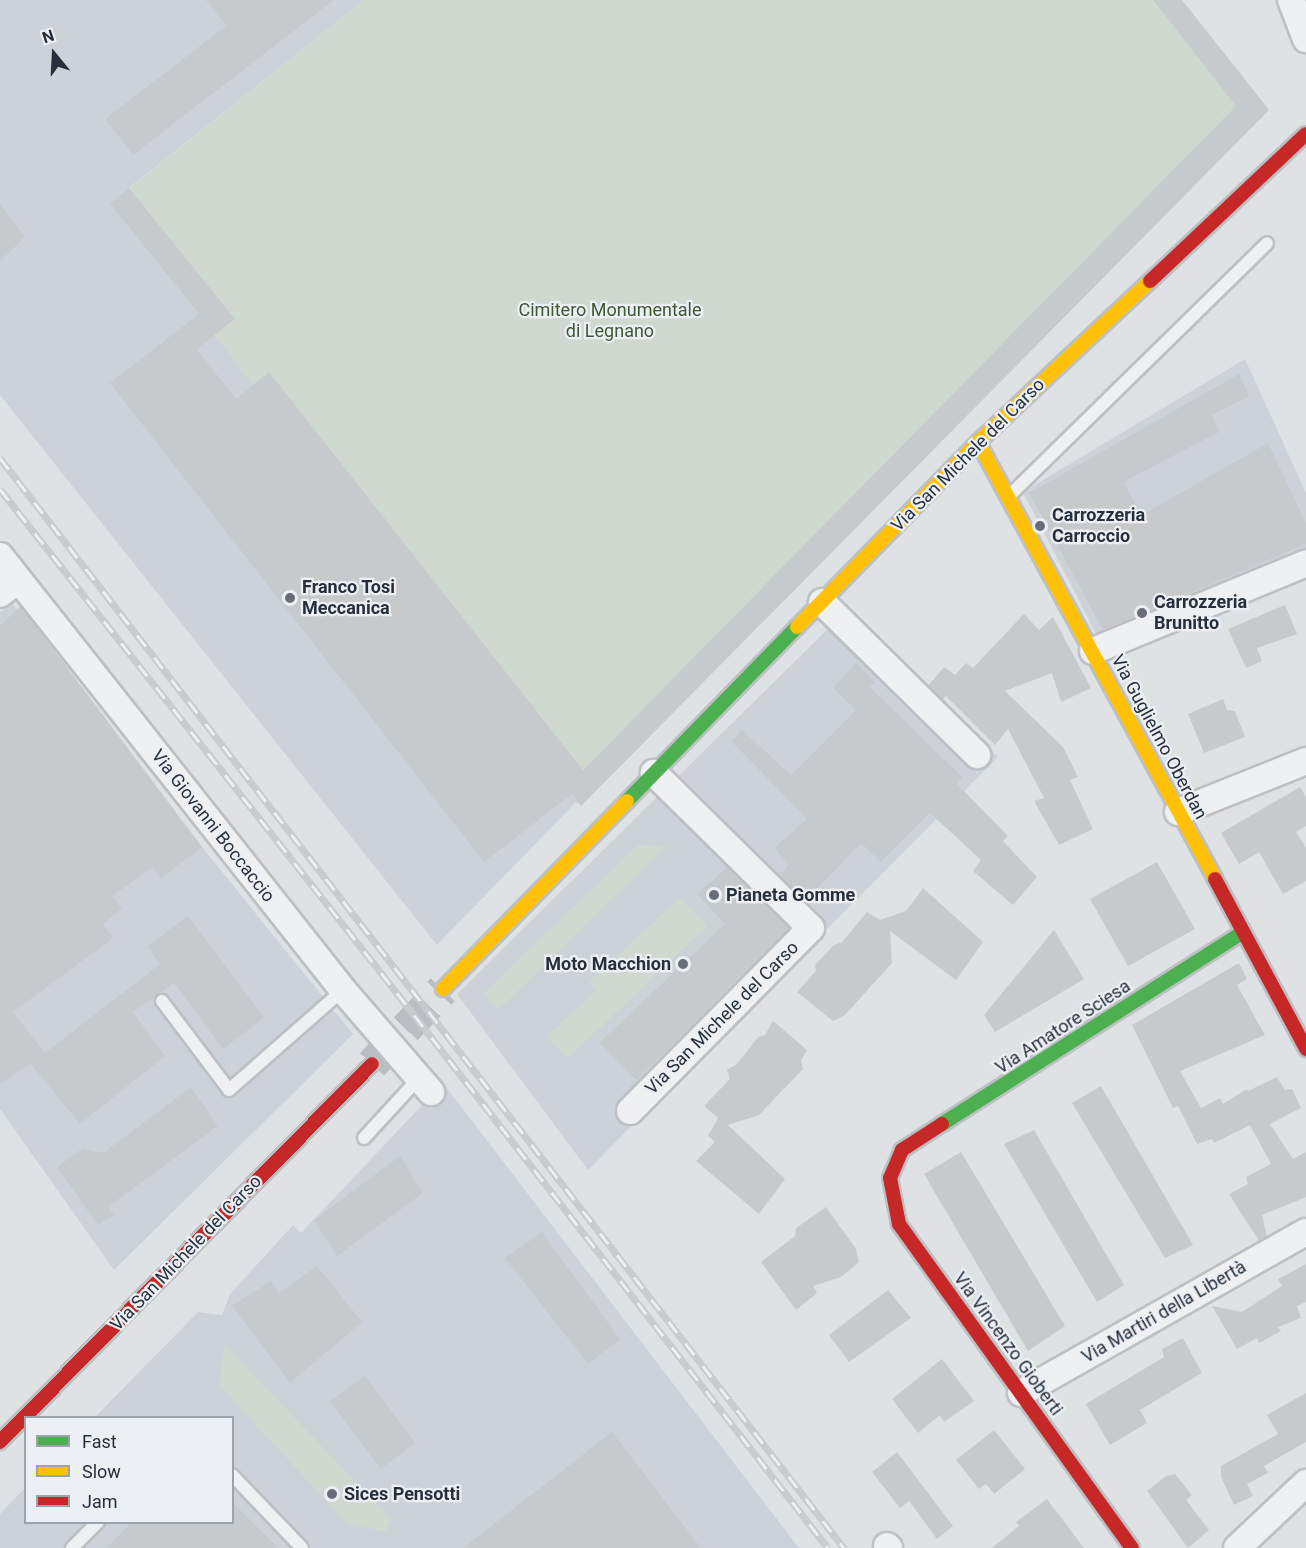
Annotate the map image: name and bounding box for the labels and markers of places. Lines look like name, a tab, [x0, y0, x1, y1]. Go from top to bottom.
place label: Carrozzeria Carroccio	[1052, 505, 1145, 548]
marker: Carrozzeria Carroccio	[1033, 519, 1047, 533]
place label: Franco Tosi Meccanica	[302, 577, 395, 620]
marker: Franco Tosi Meccanica	[283, 591, 297, 605]
place label: Carrozzeria Brunitto	[1154, 592, 1247, 634]
marker: Carrozzeria Brunitto	[1135, 606, 1149, 620]
place label: Pianeta Gomme	[726, 884, 855, 906]
marker: Pianeta Gomme	[707, 888, 721, 902]
place label: Moto Macchion	[545, 953, 671, 975]
marker: Moto Macchion	[676, 957, 690, 971]
place label: Sices Pensotti	[344, 1483, 460, 1505]
marker: Sices Pensotti	[325, 1487, 339, 1501]

